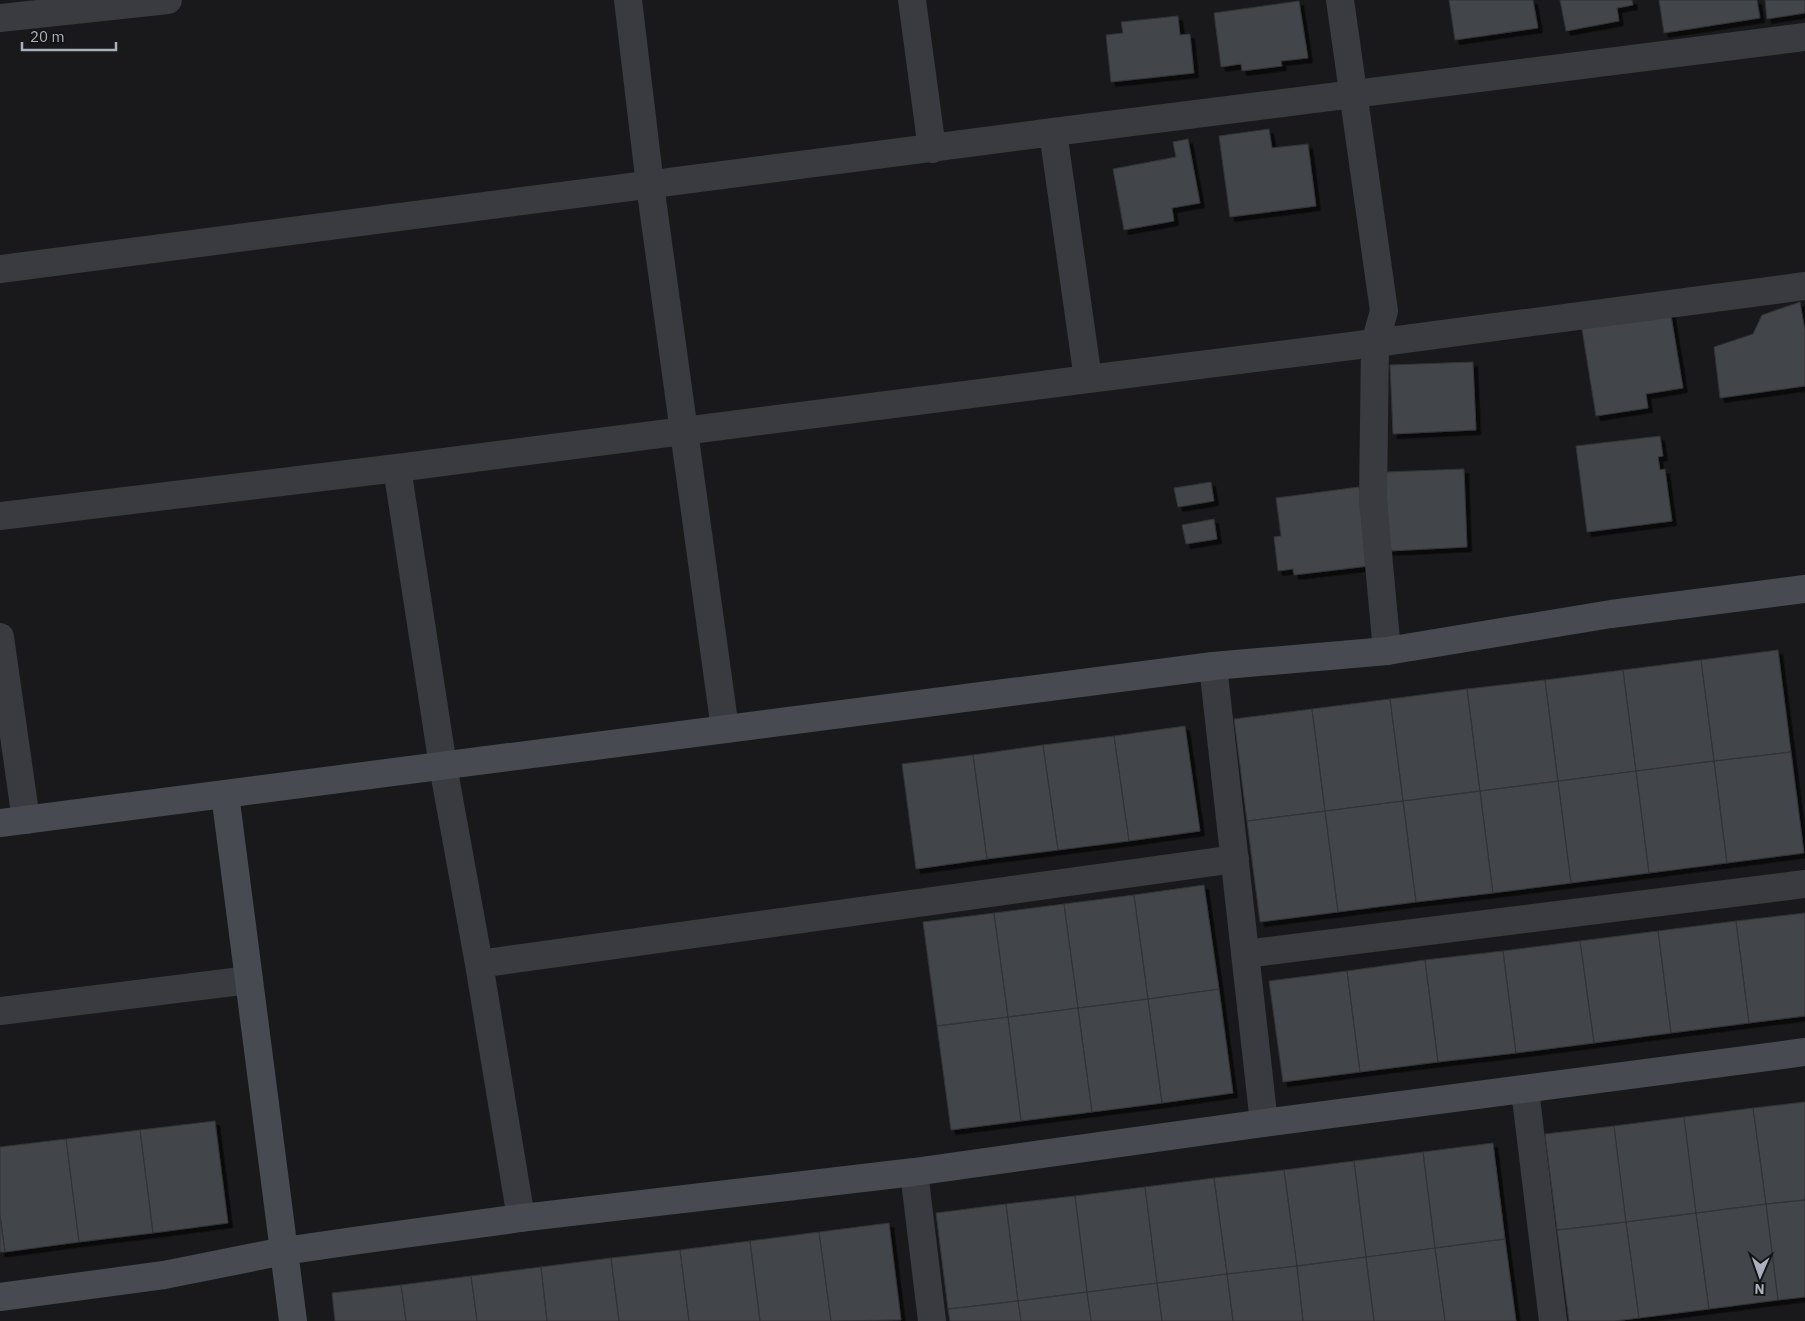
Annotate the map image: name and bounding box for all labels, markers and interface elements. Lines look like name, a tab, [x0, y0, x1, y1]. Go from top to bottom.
scale bar	[22, 20, 116, 52]
text: 20 m	[30, 27, 65, 46]
north arrow	[1735, 1251, 1785, 1301]
text: N	[1754, 1280, 1765, 1298]

